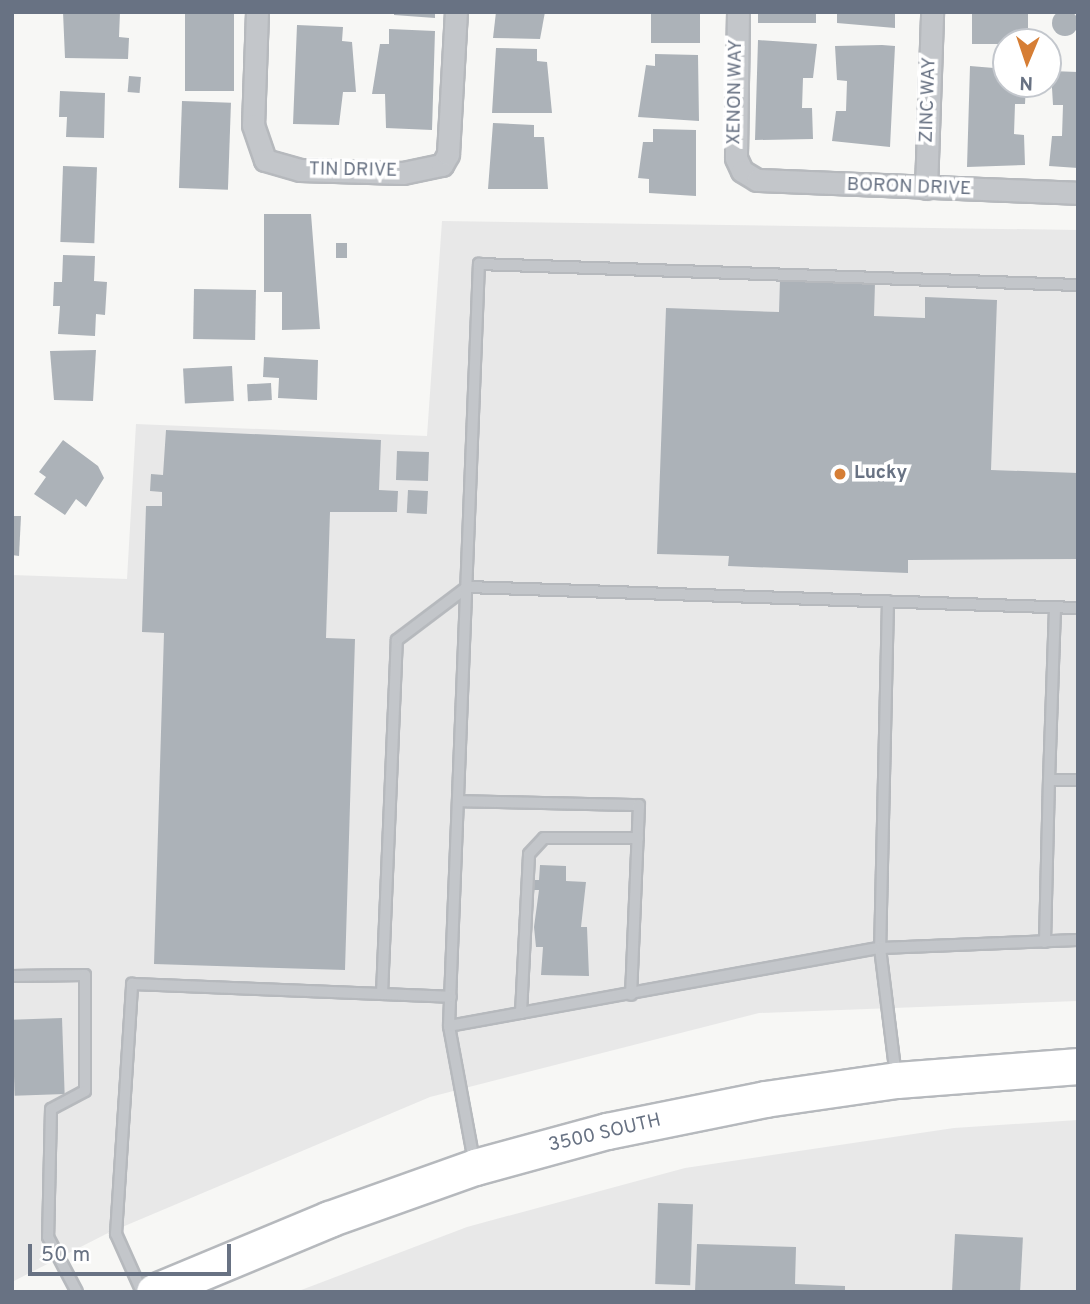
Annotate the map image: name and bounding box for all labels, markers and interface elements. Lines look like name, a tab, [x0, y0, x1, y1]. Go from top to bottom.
north arrow	[992, 28, 1062, 98]
street label: XENON WAY	[724, 39, 748, 145]
street label: ZINC WAY	[916, 56, 942, 144]
text: N	[1019, 70, 1034, 94]
street label: TIN DRIVE	[309, 159, 397, 183]
street label: BORON DRIVE	[846, 174, 972, 202]
place label: Lucky	[854, 463, 907, 485]
marker: Lucky	[832, 466, 848, 482]
street label: 3500 SOUTH	[547, 1110, 663, 1158]
scale bar	[32, 1230, 234, 1274]
text: 50 m	[41, 1242, 90, 1269]

